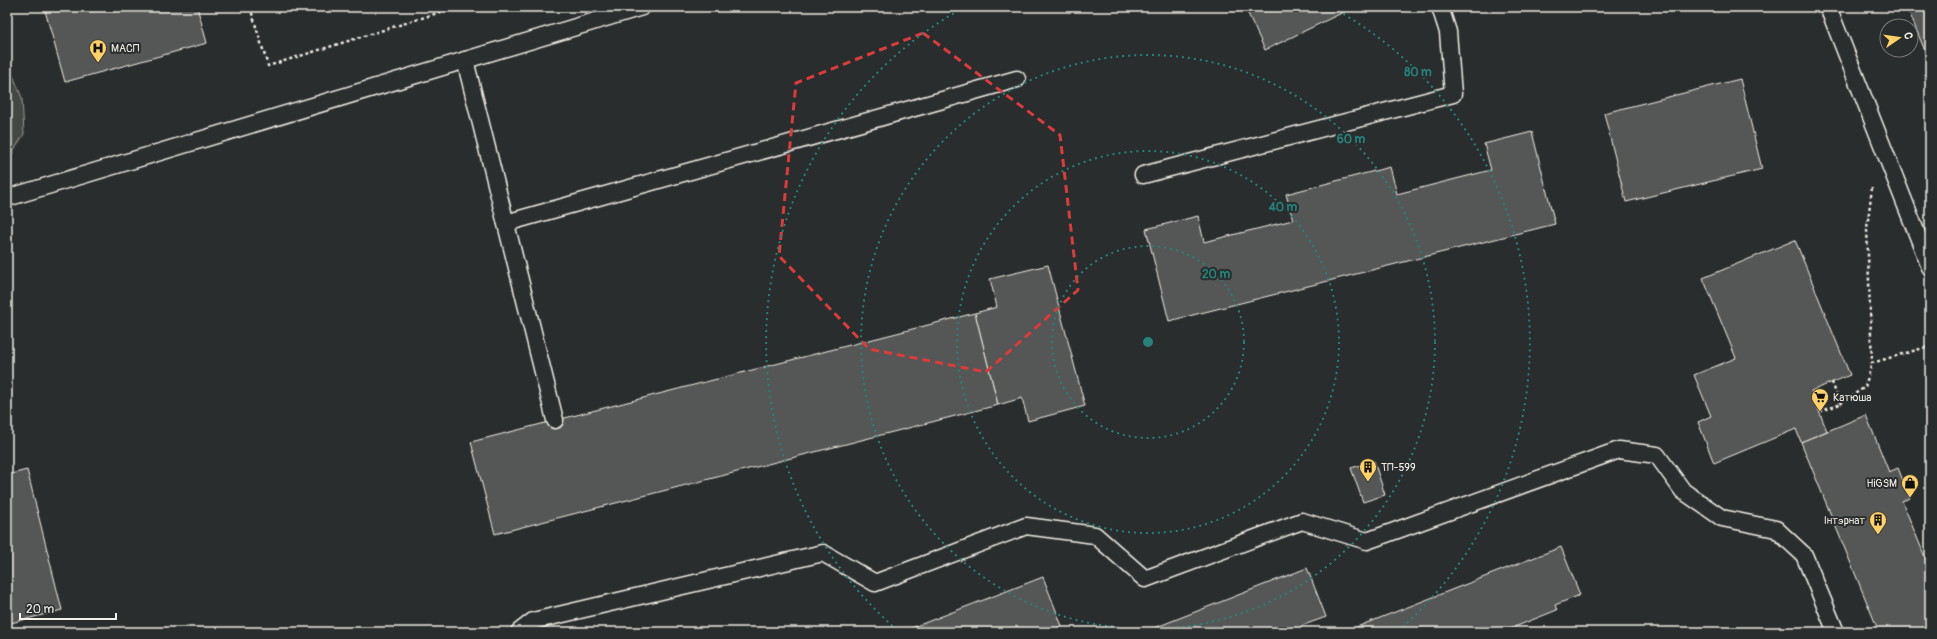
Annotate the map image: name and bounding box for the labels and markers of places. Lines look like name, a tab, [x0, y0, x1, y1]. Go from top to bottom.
hospital icon: МАСП	[88, 38, 108, 63]
place label: МАСП	[111, 42, 140, 55]
centre of rings	[1141, 335, 1155, 349]
supermarket icon: Катюша	[1810, 387, 1830, 412]
place label: Катюша	[1833, 391, 1871, 404]
building icon: ТП-599	[1358, 457, 1378, 482]
place label: ТП-599	[1381, 461, 1416, 474]
shop icon: HiGSM	[1900, 473, 1920, 498]
place label: HiGSM	[1866, 477, 1897, 490]
building icon: Інтэрнат	[1868, 510, 1888, 535]
place label: Інтэрнат	[1824, 514, 1865, 527]

